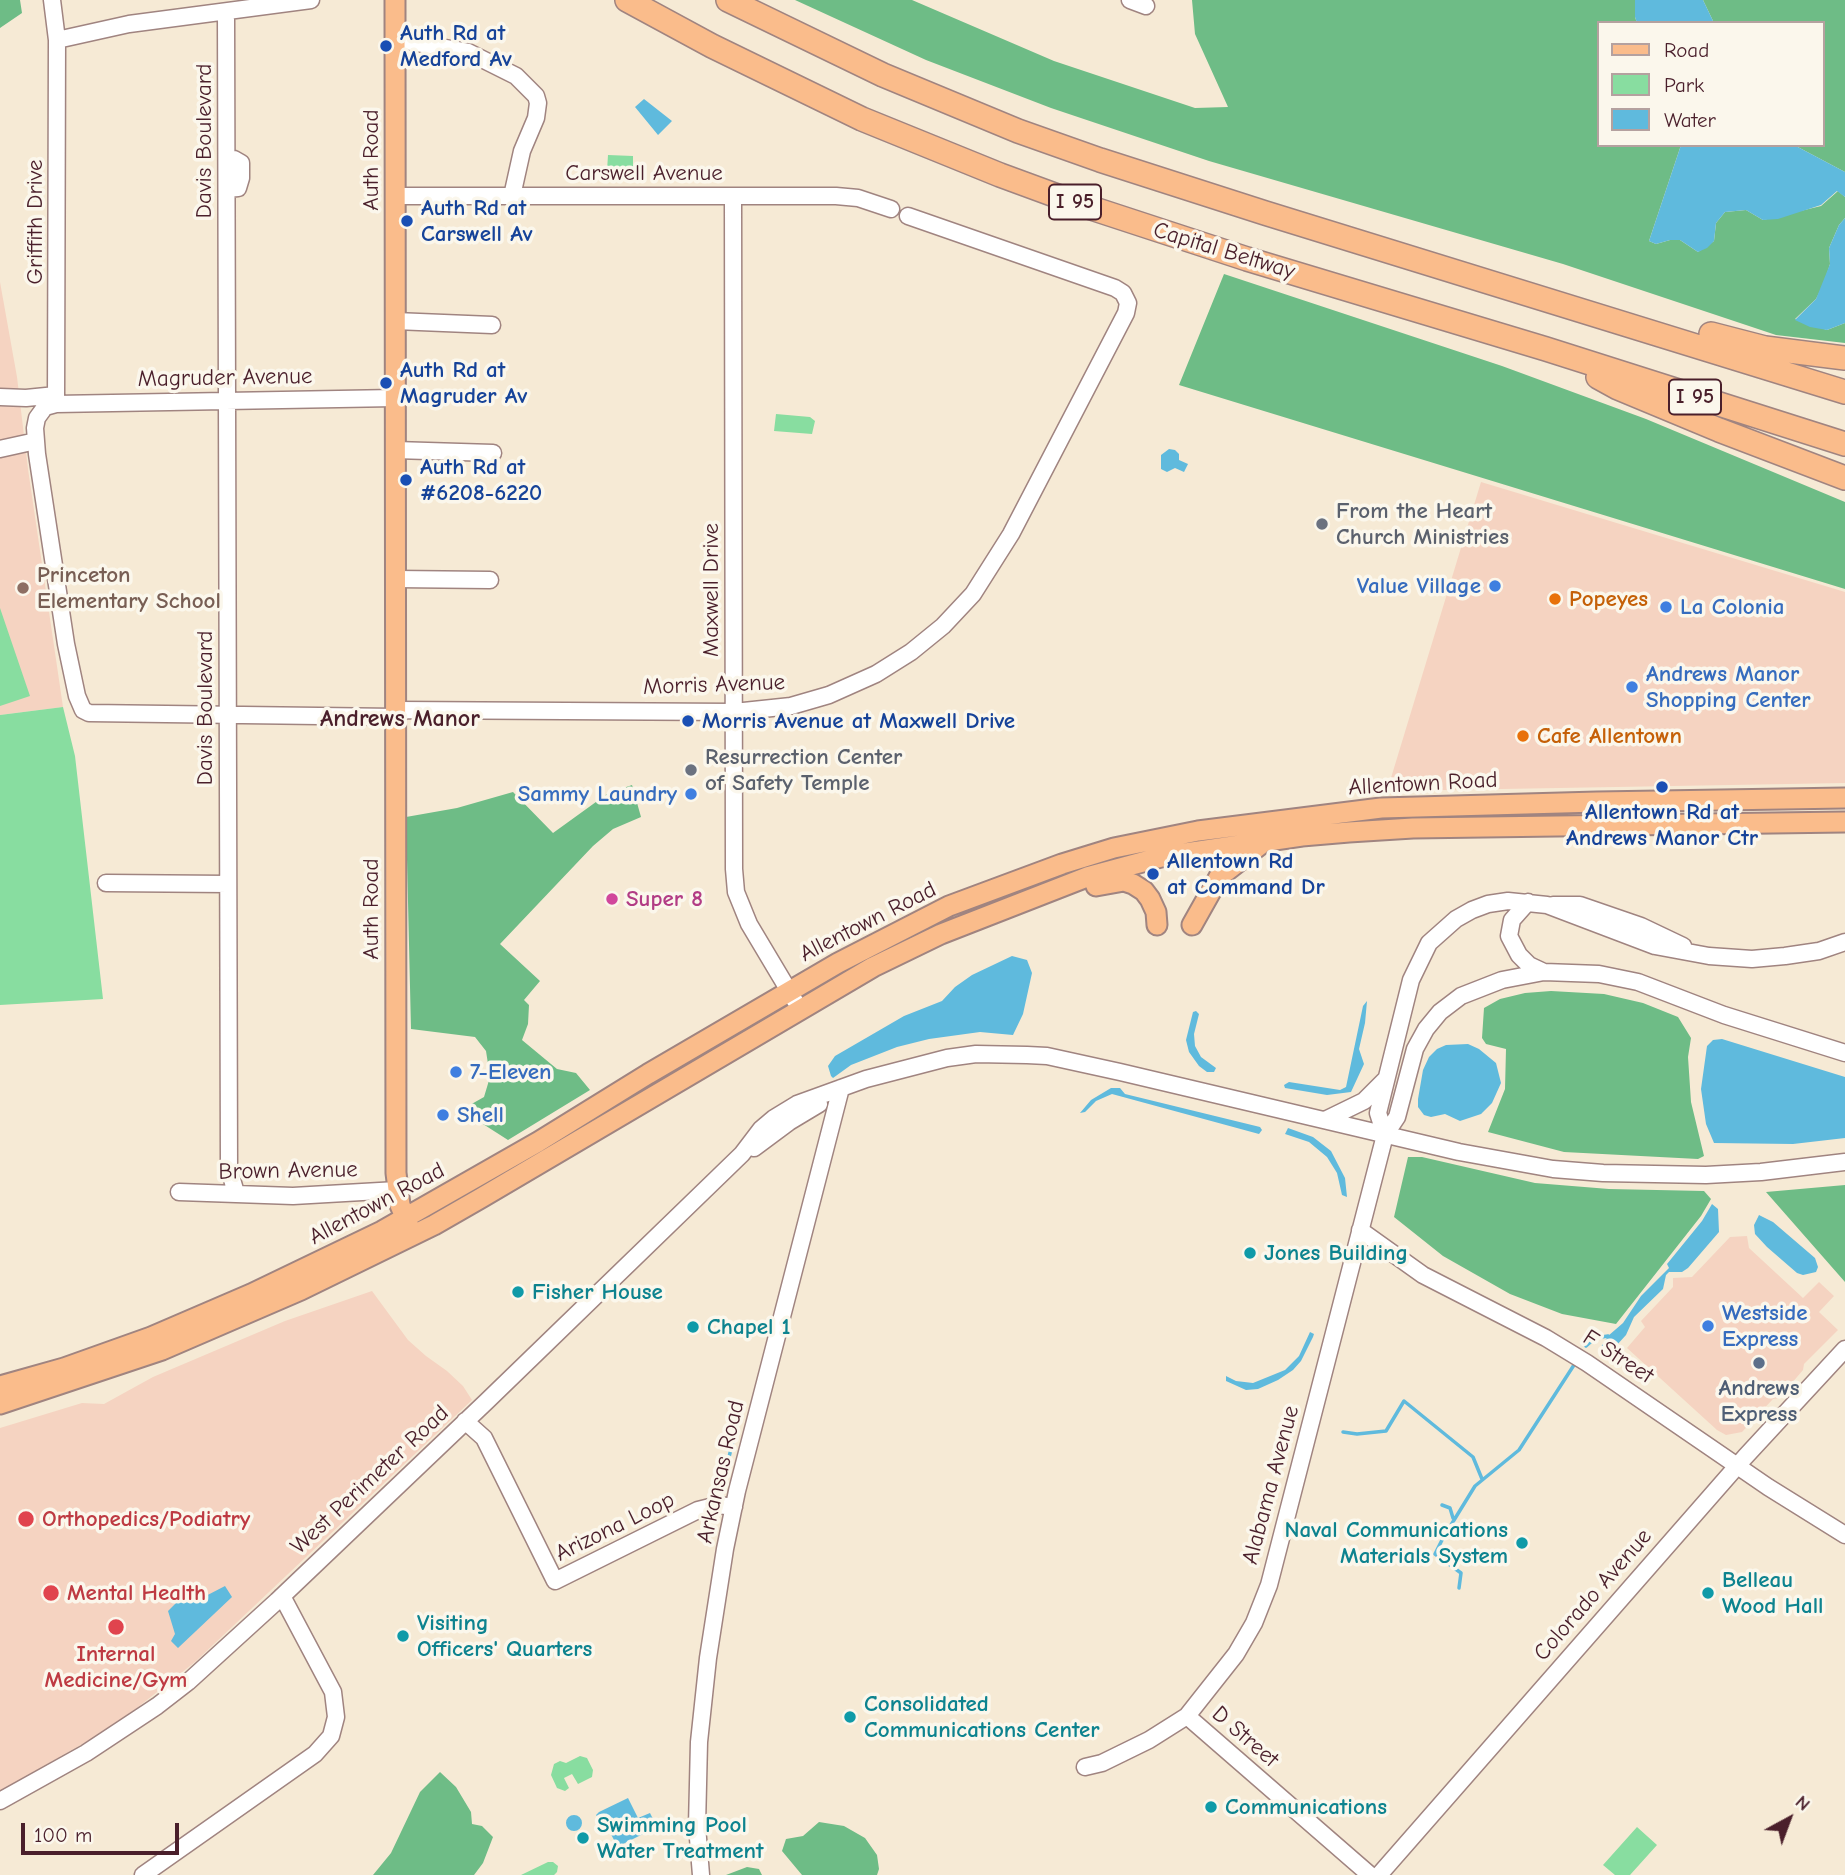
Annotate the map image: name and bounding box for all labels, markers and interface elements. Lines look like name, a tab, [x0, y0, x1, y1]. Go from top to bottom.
place label: Auth Rd at Medford Av	[400, 19, 512, 73]
legend	[1596, 21, 1824, 147]
marker: Auth Rd at Medford Av	[378, 38, 394, 54]
text: Road	[1664, 38, 1709, 62]
street label: Davis Boulevard	[190, 64, 218, 218]
text: Park	[1664, 73, 1704, 97]
text: Water	[1664, 108, 1716, 132]
street label: Auth Road	[357, 109, 385, 211]
street label: Carswell Avenue	[565, 159, 723, 187]
street label: Griffith Drive	[21, 160, 49, 284]
road number: I 95	[1049, 184, 1101, 220]
place label: Auth Rd at Carswell Av	[421, 194, 533, 248]
marker: Auth Rd at Carswell Av	[399, 213, 415, 229]
street label: Capital Beltway	[1150, 216, 1298, 286]
place label: Auth Rd at Magruder Av	[400, 356, 527, 410]
street label: Magruder Avenue	[137, 363, 313, 393]
marker: Auth Rd at Magruder Av	[378, 375, 394, 391]
road number: I 95	[1669, 380, 1721, 414]
place label: Auth Rd at #6208-6220	[420, 453, 542, 507]
marker: Auth Rd at #6208-6220	[398, 472, 414, 488]
place label: From the Heart Church Ministries	[1336, 497, 1509, 551]
marker: From the Heart Church Ministries	[1314, 516, 1330, 532]
street label: Maxwell Drive	[697, 523, 725, 657]
place label: Princeton Elementary School	[37, 561, 221, 615]
place label: Value Village	[1357, 572, 1481, 600]
marker: Value Village	[1487, 578, 1503, 594]
marker: Princeton Elementary School	[15, 580, 31, 596]
place label: Popeyes	[1569, 585, 1648, 613]
marker: Popeyes	[1547, 591, 1563, 607]
place label: La Colonia	[1680, 593, 1784, 621]
marker: La Colonia	[1658, 599, 1674, 615]
street label: Davis Boulevard	[191, 631, 219, 785]
place label: Andrews Manor Shopping Center	[1646, 660, 1811, 714]
street label: Morris Avenue	[642, 669, 786, 701]
marker: Andrews Manor Shopping Center	[1624, 679, 1640, 695]
district label: Andrews Manor	[320, 705, 480, 733]
place label: Morris Avenue at Maxwell Drive	[702, 707, 1015, 735]
marker: Morris Avenue at Maxwell Drive	[680, 713, 696, 729]
place label: Cafe Allentown	[1537, 722, 1682, 750]
marker: Cafe Allentown	[1515, 728, 1531, 744]
place label: Resurrection Center of Safety Temple	[705, 743, 902, 797]
marker: Resurrection Center of Safety Temple	[683, 762, 699, 778]
street label: Allentown Road	[1348, 766, 1498, 802]
marker: Allentown Rd at Andrews Manor Ctr	[1654, 779, 1670, 795]
place label: Sammy Laundry	[518, 780, 677, 808]
marker: Sammy Laundry	[683, 786, 699, 802]
place label: Allentown Rd at Andrews Manor Ctr	[1566, 798, 1758, 852]
place label: Allentown Rd at Command Dr	[1167, 847, 1325, 901]
street label: Auth Road	[357, 858, 385, 960]
marker: Allentown Rd at Command Dr	[1145, 866, 1161, 882]
street label: Allentown Road	[795, 876, 941, 968]
place label: Super 8	[626, 885, 703, 913]
marker: Super 8	[604, 891, 620, 907]
place label: 7-Eleven	[470, 1058, 551, 1086]
marker: 7-Eleven	[448, 1064, 464, 1080]
place label: Shell	[457, 1101, 504, 1129]
marker: Shell	[435, 1107, 451, 1123]
street label: Brown Avenue	[218, 1156, 358, 1186]
street label: Allentown Road	[305, 1157, 449, 1251]
place label: Jones Building	[1264, 1239, 1408, 1267]
marker: Jones Building	[1242, 1245, 1258, 1261]
place label: Fisher House	[532, 1278, 663, 1306]
marker: Fisher House	[510, 1284, 526, 1300]
place label: Westside Express	[1722, 1299, 1808, 1353]
place label: Chapel 1	[707, 1313, 791, 1341]
marker: Westside Express	[1700, 1318, 1716, 1334]
marker: Chapel 1	[685, 1319, 701, 1335]
street label: F Street	[1578, 1324, 1658, 1390]
marker: Andrews Express	[1751, 1355, 1767, 1371]
place label: Andrews Express	[1718, 1374, 1800, 1428]
street label: Arkansas Road	[691, 1398, 751, 1546]
street label: West Perimeter Road	[285, 1400, 455, 1560]
street label: Alabama Avenue	[1237, 1403, 1305, 1567]
street label: Arizona Loop	[551, 1486, 679, 1568]
place label: Orthopedics/Podiatry	[42, 1505, 250, 1533]
marker: Orthopedics/Podiatry	[16, 1509, 36, 1529]
place label: Naval Communications Materials System	[1285, 1516, 1508, 1570]
street label: Colorado Avenue	[1528, 1523, 1658, 1667]
marker: Naval Communications Materials System	[1514, 1535, 1530, 1551]
place label: Belleau Wood Hall	[1722, 1566, 1823, 1620]
place label: Mental Health	[67, 1579, 206, 1607]
marker: Mental Health	[41, 1583, 61, 1603]
marker: Belleau Wood Hall	[1700, 1585, 1716, 1601]
place label: Visiting Officers' Quarters	[417, 1609, 592, 1663]
marker: Internal Medicine/Gym	[106, 1617, 126, 1637]
marker: Visiting Officers' Quarters	[395, 1628, 411, 1644]
place label: Internal Medicine/Gym	[45, 1640, 187, 1694]
place label: Consolidated Communications Center	[864, 1690, 1099, 1744]
street label: D Street	[1206, 1700, 1284, 1774]
marker: Consolidated Communications Center	[842, 1709, 858, 1725]
north arrow	[1754, 1784, 1824, 1854]
text: N	[1791, 1791, 1815, 1816]
place label: Communications	[1225, 1793, 1387, 1821]
marker: Communications	[1203, 1799, 1219, 1815]
scale bar	[24, 1808, 182, 1852]
place label: Swimming Pool Water Treatment	[597, 1811, 764, 1865]
text: 100 m	[34, 1823, 92, 1847]
marker: Swimming Pool Water Treatment	[575, 1830, 591, 1846]

